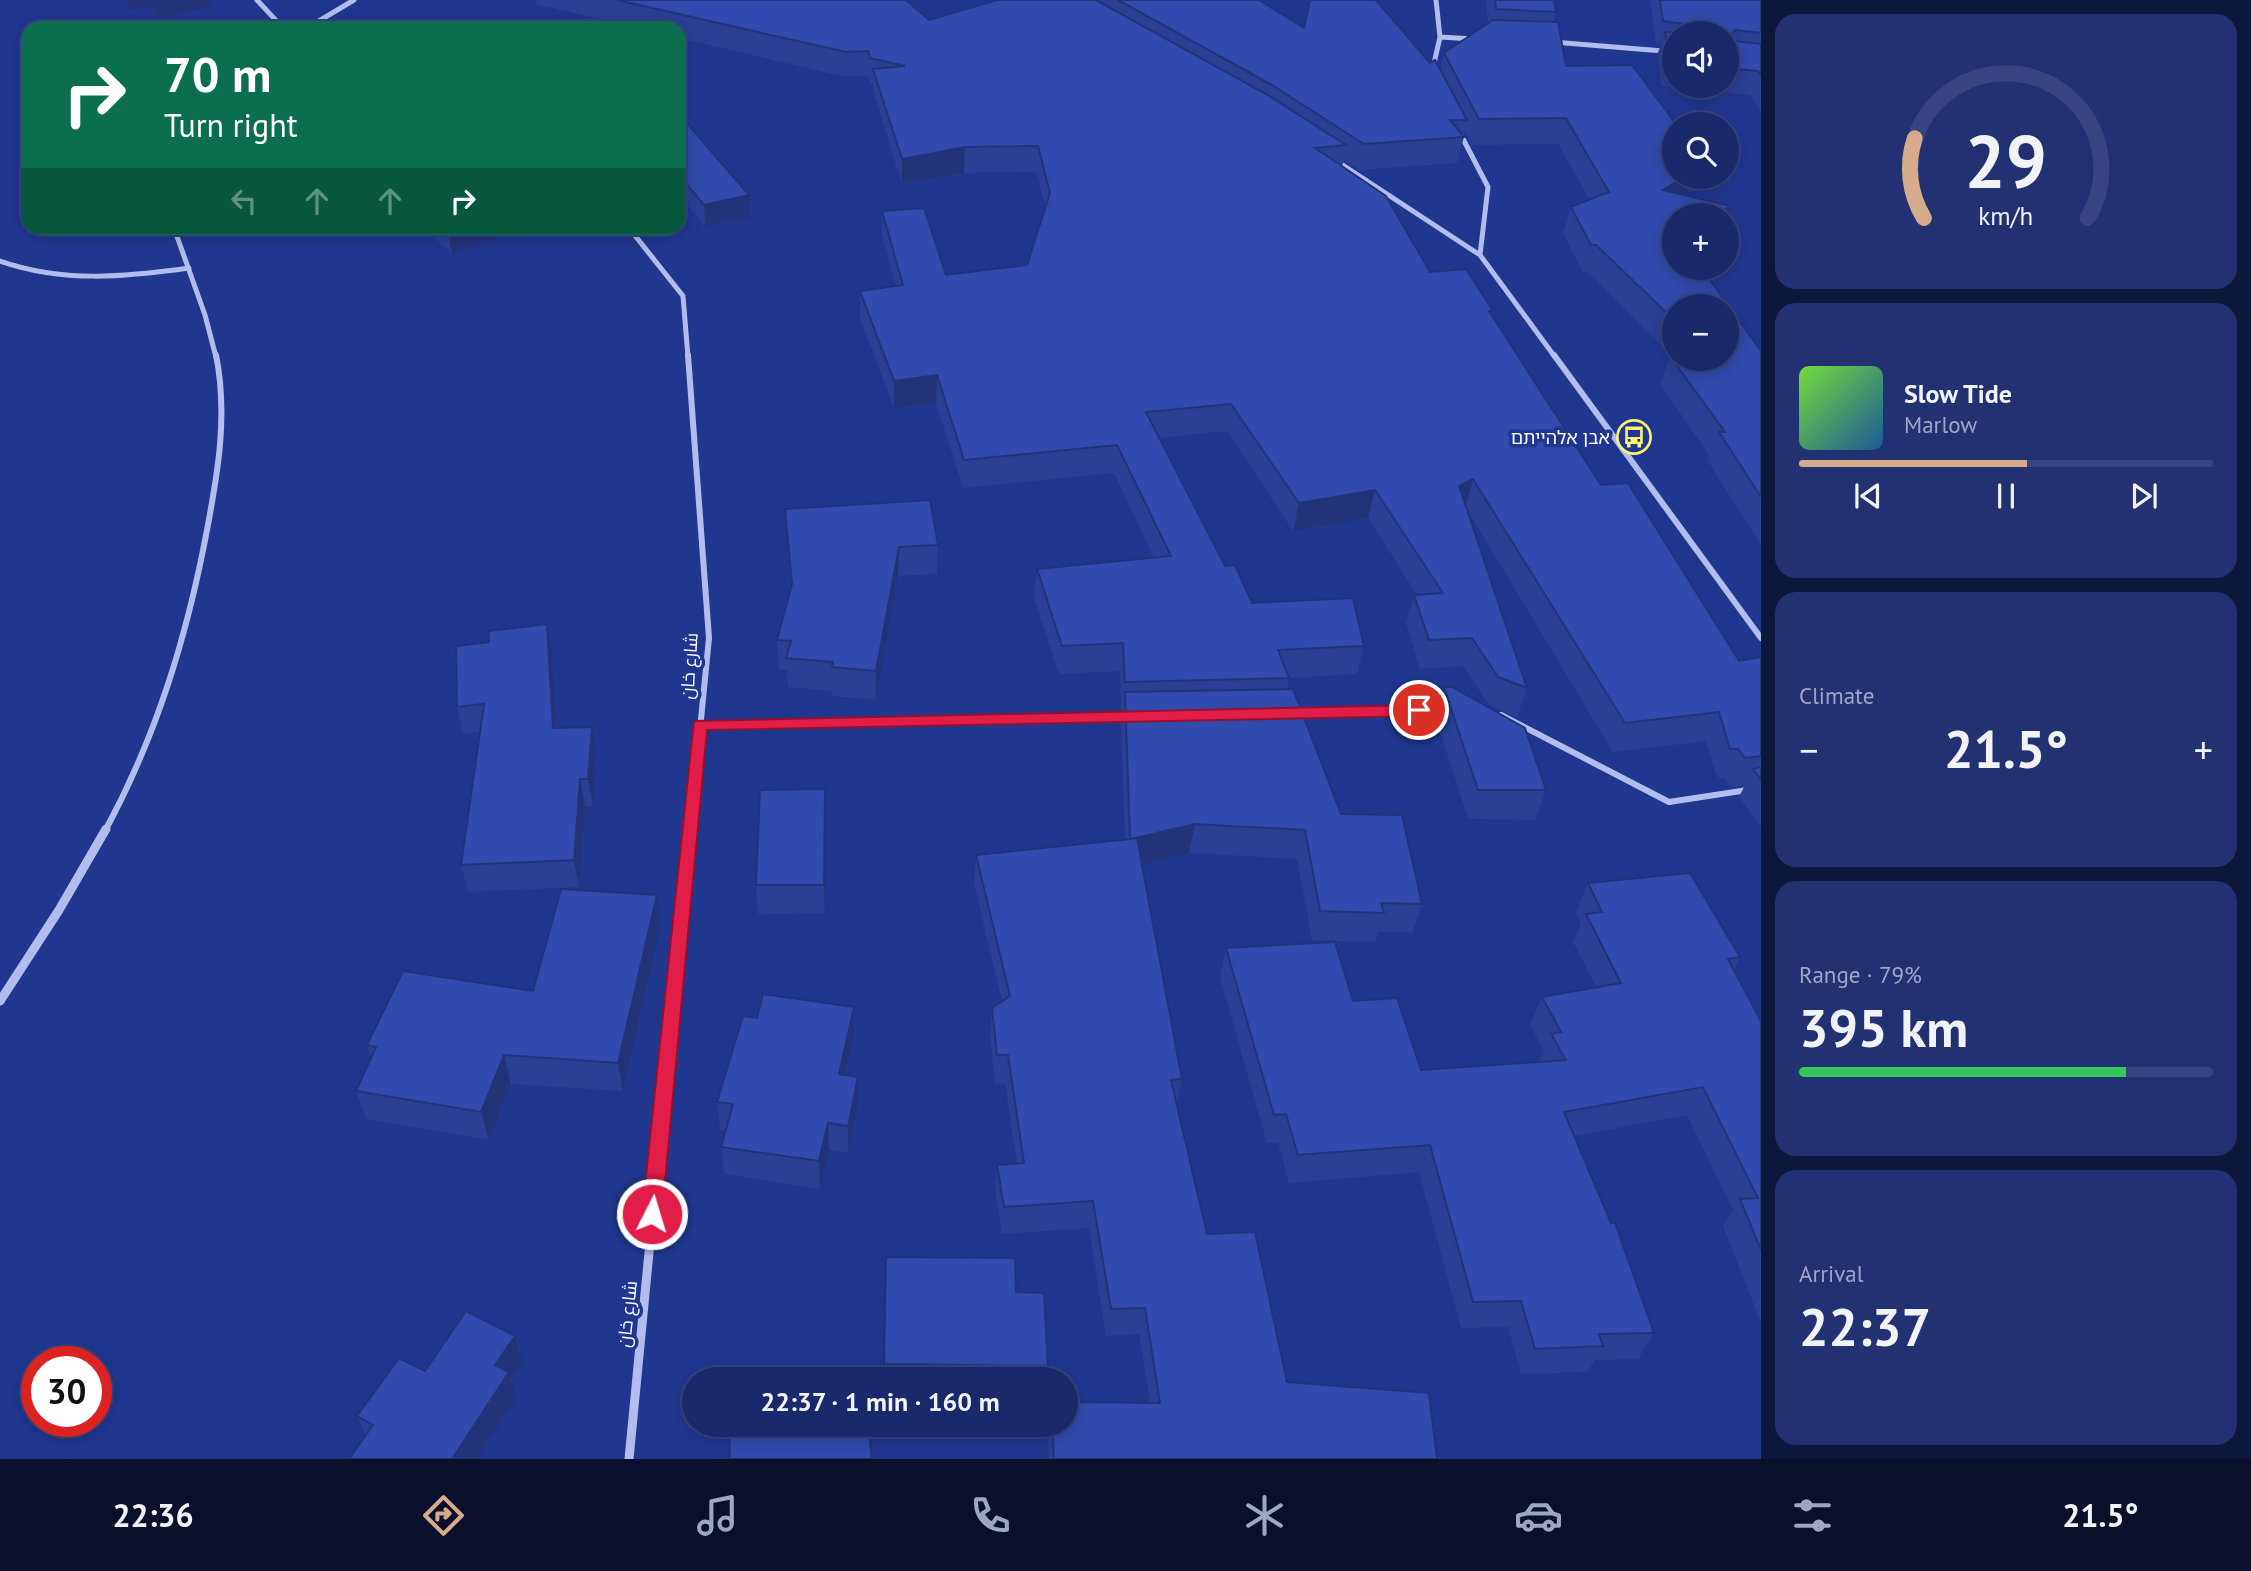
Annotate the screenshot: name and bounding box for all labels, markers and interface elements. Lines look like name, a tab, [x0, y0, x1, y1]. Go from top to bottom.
map controls	[1662, 21, 1739, 371]
button: sound	[1662, 21, 1739, 98]
text: 70 m	[164, 42, 271, 106]
icon: right	[49, 49, 140, 140]
text: Turn right	[164, 104, 298, 146]
button: search	[1662, 112, 1739, 189]
text: 29	[1965, 114, 2047, 208]
icon: left	[225, 182, 263, 220]
icon: ahead	[298, 182, 336, 220]
icon: ahead	[371, 182, 409, 220]
icon: right	[444, 182, 482, 220]
text: km/h	[1979, 199, 2033, 231]
button: +	[1662, 203, 1739, 280]
button: −	[1662, 294, 1739, 371]
text: Slow Tide	[1904, 377, 2012, 410]
text: Marlow	[1904, 410, 1977, 439]
bus stop icon: אבן אלהייתם	[1615, 418, 1653, 456]
place label: אבן אלהייתם	[1511, 426, 1610, 449]
icon: previous	[1849, 477, 1887, 515]
icon: pause	[1987, 477, 2025, 515]
icon: next	[2125, 477, 2163, 515]
street label: شارع خان	[675, 632, 704, 700]
pin	[1389, 680, 1449, 740]
text: Climate	[1799, 681, 1874, 710]
icon: arrive	[1400, 691, 1438, 729]
text: 21.5°	[1944, 715, 2068, 782]
text: −	[1799, 725, 1818, 774]
text: +	[2194, 725, 2213, 774]
text: Range · 79%	[1799, 960, 1922, 989]
text: 395 km	[1799, 994, 1968, 1061]
position arrow	[615, 1177, 689, 1251]
text: Arrival	[1799, 1259, 1863, 1288]
street label: شارع خان	[612, 1279, 643, 1349]
text: 22:37	[1799, 1293, 1931, 1360]
speed limit sign: 30	[21, 1346, 112, 1437]
text: 22:37 · 1 min · 160 m	[760, 1385, 1000, 1418]
icon: directions	[419, 1491, 468, 1540]
icon: music	[693, 1491, 742, 1540]
icon: phone	[966, 1491, 1015, 1540]
icon: climate	[1240, 1491, 1289, 1540]
icon: car	[1514, 1491, 1563, 1540]
icon: filters	[1788, 1491, 1837, 1540]
text: 22:36	[112, 1494, 194, 1536]
text: 21.5°	[2062, 1494, 2139, 1536]

